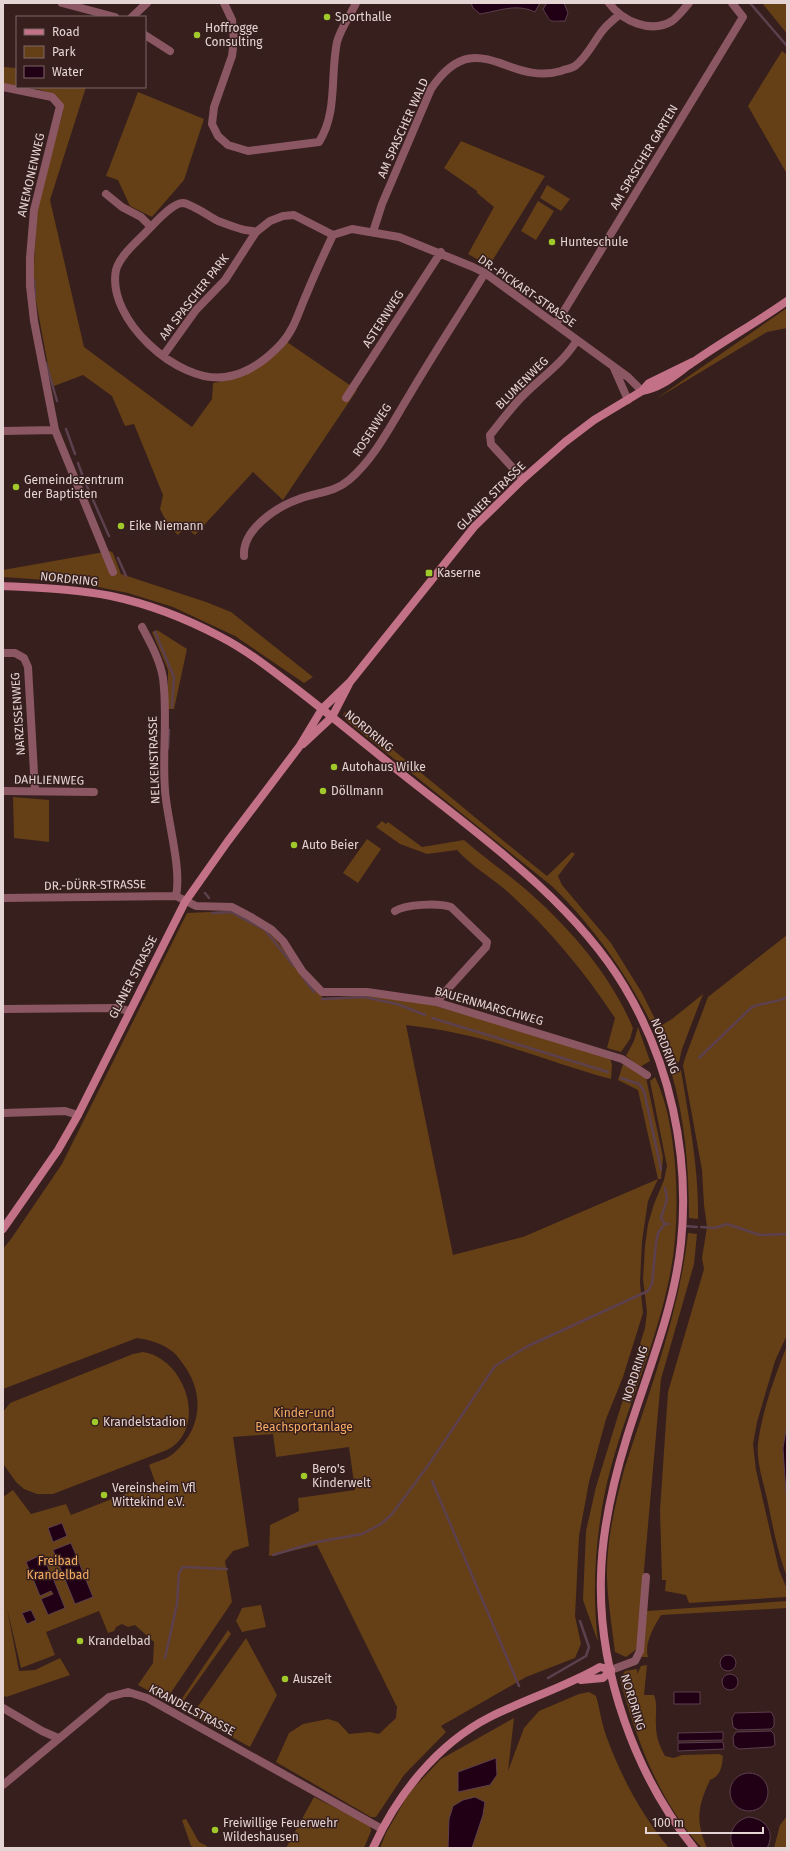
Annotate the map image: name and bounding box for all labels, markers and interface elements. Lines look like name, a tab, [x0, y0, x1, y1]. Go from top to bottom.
place label: Sporthalle	[335, 10, 392, 24]
marker: Sporthalle	[322, 12, 332, 22]
legend	[16, 16, 146, 88]
place label: Hoffrogge Consulting	[205, 21, 263, 49]
text: Road	[52, 25, 80, 39]
marker: Hoffrogge Consulting	[192, 30, 202, 40]
text: Park	[52, 45, 76, 59]
text: Water	[52, 65, 84, 79]
street label: AM SPASCHER WALD	[375, 76, 431, 180]
street label: AM SPASCHER GARTEN	[607, 102, 681, 212]
street label: ANEMONENWEG	[15, 132, 47, 218]
place label: Hunteschule	[560, 235, 628, 249]
marker: Hunteschule	[547, 237, 557, 247]
street label: AM SPASCHER PARK	[156, 251, 232, 343]
street label: DR.-PICKART-STRASSE	[475, 252, 579, 330]
street label: ASTERNWEG	[359, 288, 407, 350]
street label: BLUMENWEG	[493, 354, 551, 412]
street label: ROSENWEG	[350, 401, 394, 459]
street label: GLANER STRASSE	[454, 459, 528, 533]
place label: Gemeindezentrum der Baptisten	[24, 473, 124, 501]
marker: Gemeindezentrum der Baptisten	[11, 482, 21, 492]
place label: Eike Niemann	[129, 519, 204, 533]
marker: Eike Niemann	[116, 521, 126, 531]
place label: Kaserne	[437, 566, 481, 580]
marker: Kaserne	[424, 568, 434, 578]
street label: NORDRING	[39, 569, 99, 589]
street label: NARZISSENWEG	[8, 672, 28, 756]
street label: NORDRING	[342, 707, 396, 755]
street label: NELKENSTRASSE	[145, 716, 163, 804]
place label: Autohaus Wilke	[342, 760, 426, 774]
marker: Autohaus Wilke	[329, 762, 339, 772]
street label: DAHLIENWEG	[14, 772, 84, 788]
place label: Döllmann	[331, 784, 384, 798]
marker: Döllmann	[318, 786, 328, 796]
place label: Auto Beier	[302, 838, 359, 852]
marker: Auto Beier	[289, 840, 299, 850]
street label: DR.-DÜRR-STRASSE	[44, 875, 146, 893]
street label: GLANER STRASSE	[106, 933, 160, 1021]
street label: BAUERNMARSCHWEG	[433, 984, 545, 1028]
street label: NORDRING	[648, 1016, 682, 1076]
street label: NORDRING	[619, 1344, 651, 1404]
park label: Kinder-und Beachsportanlage	[255, 1406, 353, 1434]
place label: Krandelstadion	[103, 1415, 186, 1429]
marker: Krandelstadion	[90, 1417, 100, 1427]
place label: Bero's Kinderwelt	[312, 1462, 371, 1490]
marker: Bero's Kinderwelt	[299, 1471, 309, 1481]
place label: Vereinsheim Vfl Wittekind e.V.	[112, 1481, 196, 1509]
marker: Vereinsheim Vfl Wittekind e.V.	[99, 1490, 109, 1500]
park label: Freibad Krandelbad	[27, 1554, 89, 1582]
place label: Krandelbad	[88, 1634, 151, 1648]
marker: Krandelbad	[75, 1636, 85, 1646]
place label: Auszeit	[293, 1672, 333, 1686]
street label: NORDRING	[618, 1672, 648, 1732]
marker: Auszeit	[280, 1674, 290, 1684]
street label: KRANDELSTRASSE	[147, 1681, 237, 1739]
scale bar	[646, 1809, 763, 1835]
place label: Freiwillige Feuerwehr Wildeshausen	[223, 1816, 338, 1844]
text: 100 m	[652, 1816, 684, 1830]
marker: Freiwillige Feuerwehr Wildeshausen	[210, 1825, 220, 1835]

